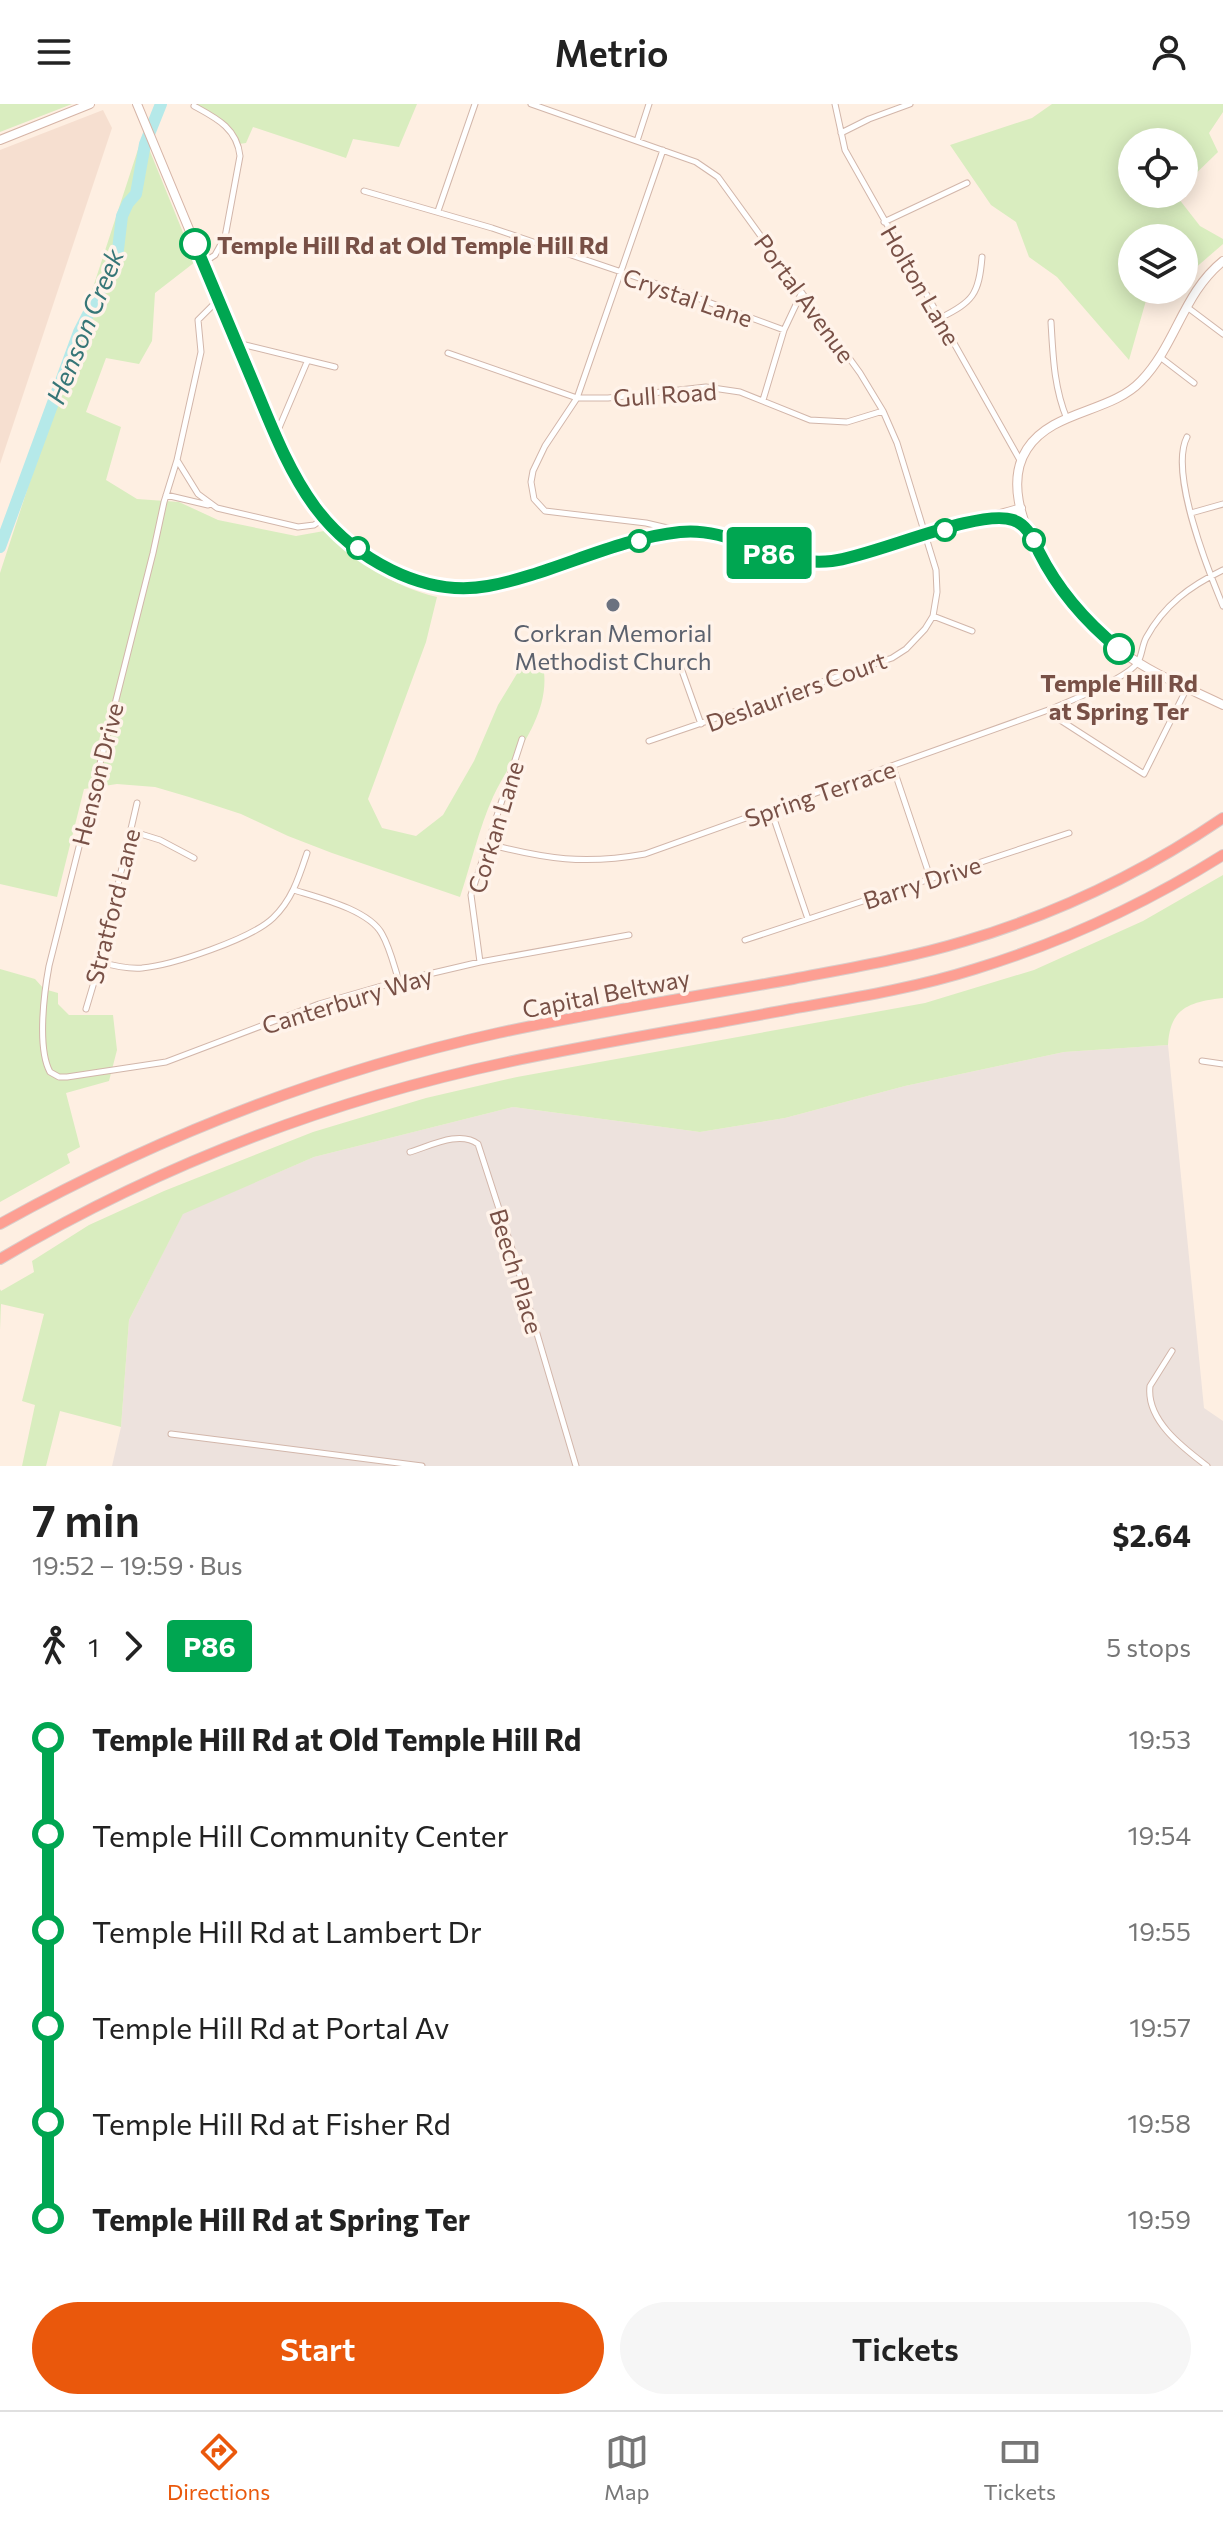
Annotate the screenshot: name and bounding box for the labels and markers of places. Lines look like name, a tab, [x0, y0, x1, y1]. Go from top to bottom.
marker: Temple Hill Rd at Old Temple Hill Rd	[180, 229, 210, 259]
place label: Temple Hill Rd at Old Temple Hill Rd	[217, 230, 608, 259]
unlabelled marker	[934, 519, 956, 541]
unlabelled marker	[1023, 529, 1045, 551]
unlabelled marker	[628, 530, 650, 552]
unlabelled marker	[347, 537, 369, 559]
marker: Corkran Memorial Methodist Church	[604, 596, 622, 614]
place label: Corkran Memorial Methodist Church	[514, 618, 712, 675]
marker: Temple Hill Rd at Spring Ter	[1104, 634, 1134, 664]
place label: Temple Hill Rd at Spring Ter	[1040, 668, 1198, 725]

